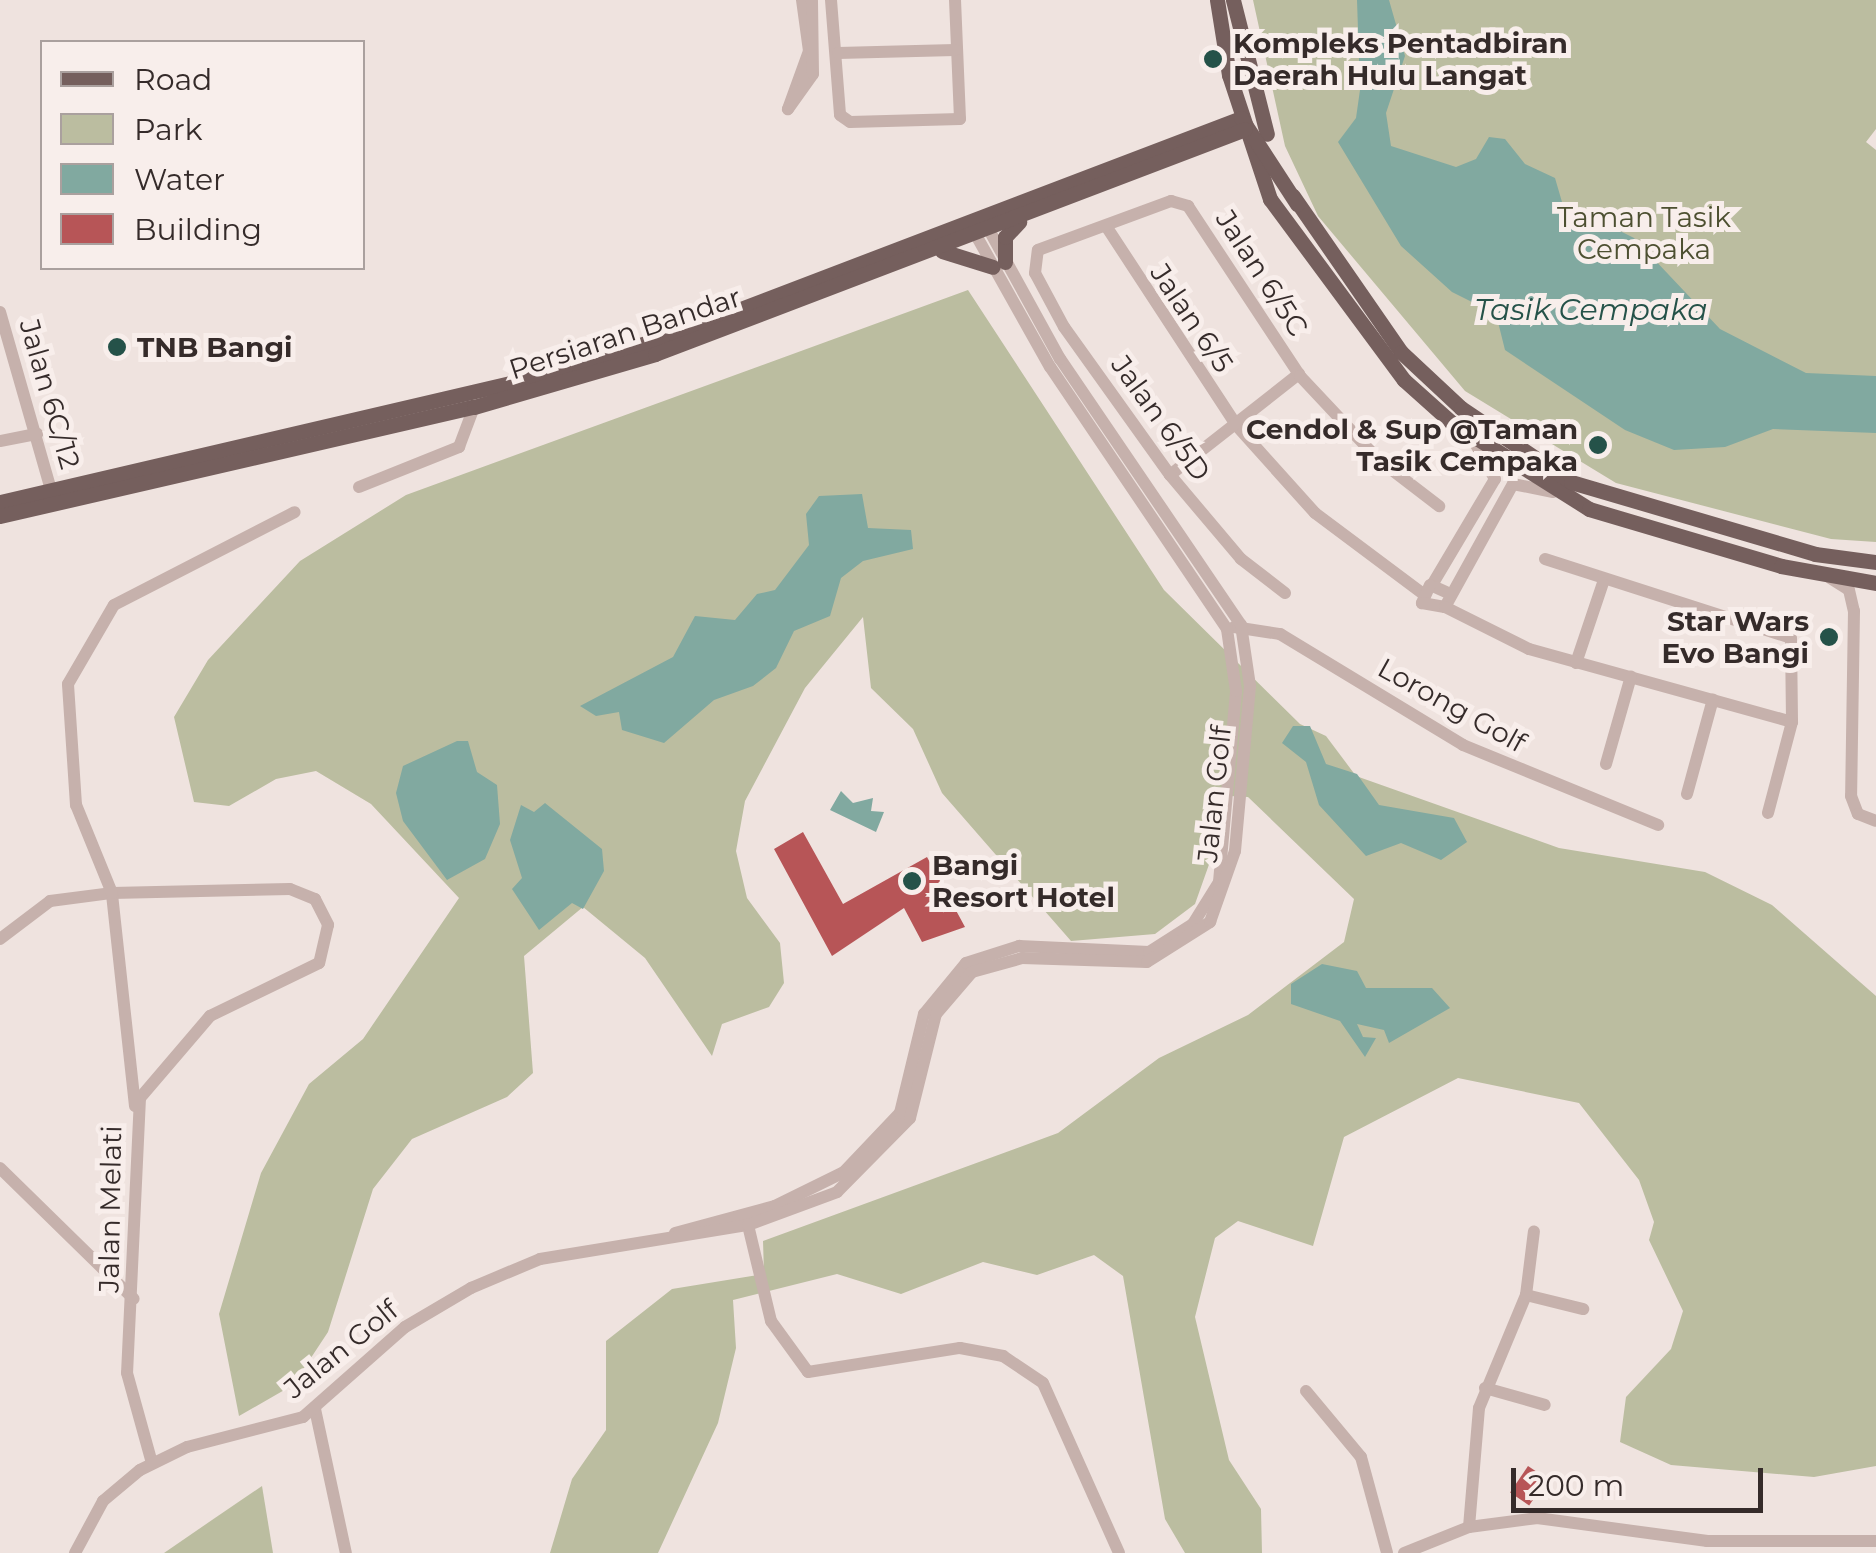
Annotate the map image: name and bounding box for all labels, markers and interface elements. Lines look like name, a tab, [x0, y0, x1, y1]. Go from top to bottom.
place label: Kompleks Pentadbiran Daerah Hulu Langat	[1233, 26, 1568, 92]
legend	[40, 40, 365, 270]
marker: Kompleks Pentadbiran Daerah Hulu Langat	[1202, 48, 1224, 70]
text: Road	[134, 61, 212, 98]
text: Park	[134, 111, 203, 148]
text: Water	[134, 161, 225, 198]
park label: Taman Tasik Cempaka	[1557, 200, 1731, 266]
street label: Jalan 6/5C	[1209, 204, 1315, 342]
text: Building	[134, 211, 262, 248]
street label: Jalan 6/5	[1144, 257, 1240, 379]
street label: Persiaran Bandar	[505, 280, 745, 386]
water label: Tasik Cempaka	[1474, 292, 1708, 328]
street label: Jalan 6C/12	[13, 315, 87, 473]
place label: TNB Bangi	[137, 330, 292, 364]
marker: TNB Bangi	[106, 336, 128, 358]
street label: Jalan 6/5D	[1104, 349, 1218, 487]
place label: Cendol & Sup @Taman Tasik Cempaka	[1246, 412, 1578, 478]
marker: Cendol & Sup @Taman Tasik Cempaka	[1587, 434, 1609, 456]
place label: Star Wars Evo Bangi	[1662, 604, 1809, 670]
marker: Star Wars Evo Bangi	[1818, 626, 1840, 648]
street label: Lorong Golf	[1372, 651, 1532, 759]
street label: Jalan Golf	[1190, 724, 1238, 864]
place label: Bangi Resort Hotel	[932, 848, 1115, 914]
marker: Bangi Resort Hotel	[901, 870, 923, 892]
street label: Jalan Melati	[92, 1125, 128, 1293]
street label: Jalan Golf	[277, 1293, 405, 1405]
scale bar	[1516, 1448, 1768, 1510]
text: 200 m	[1528, 1467, 1624, 1504]

